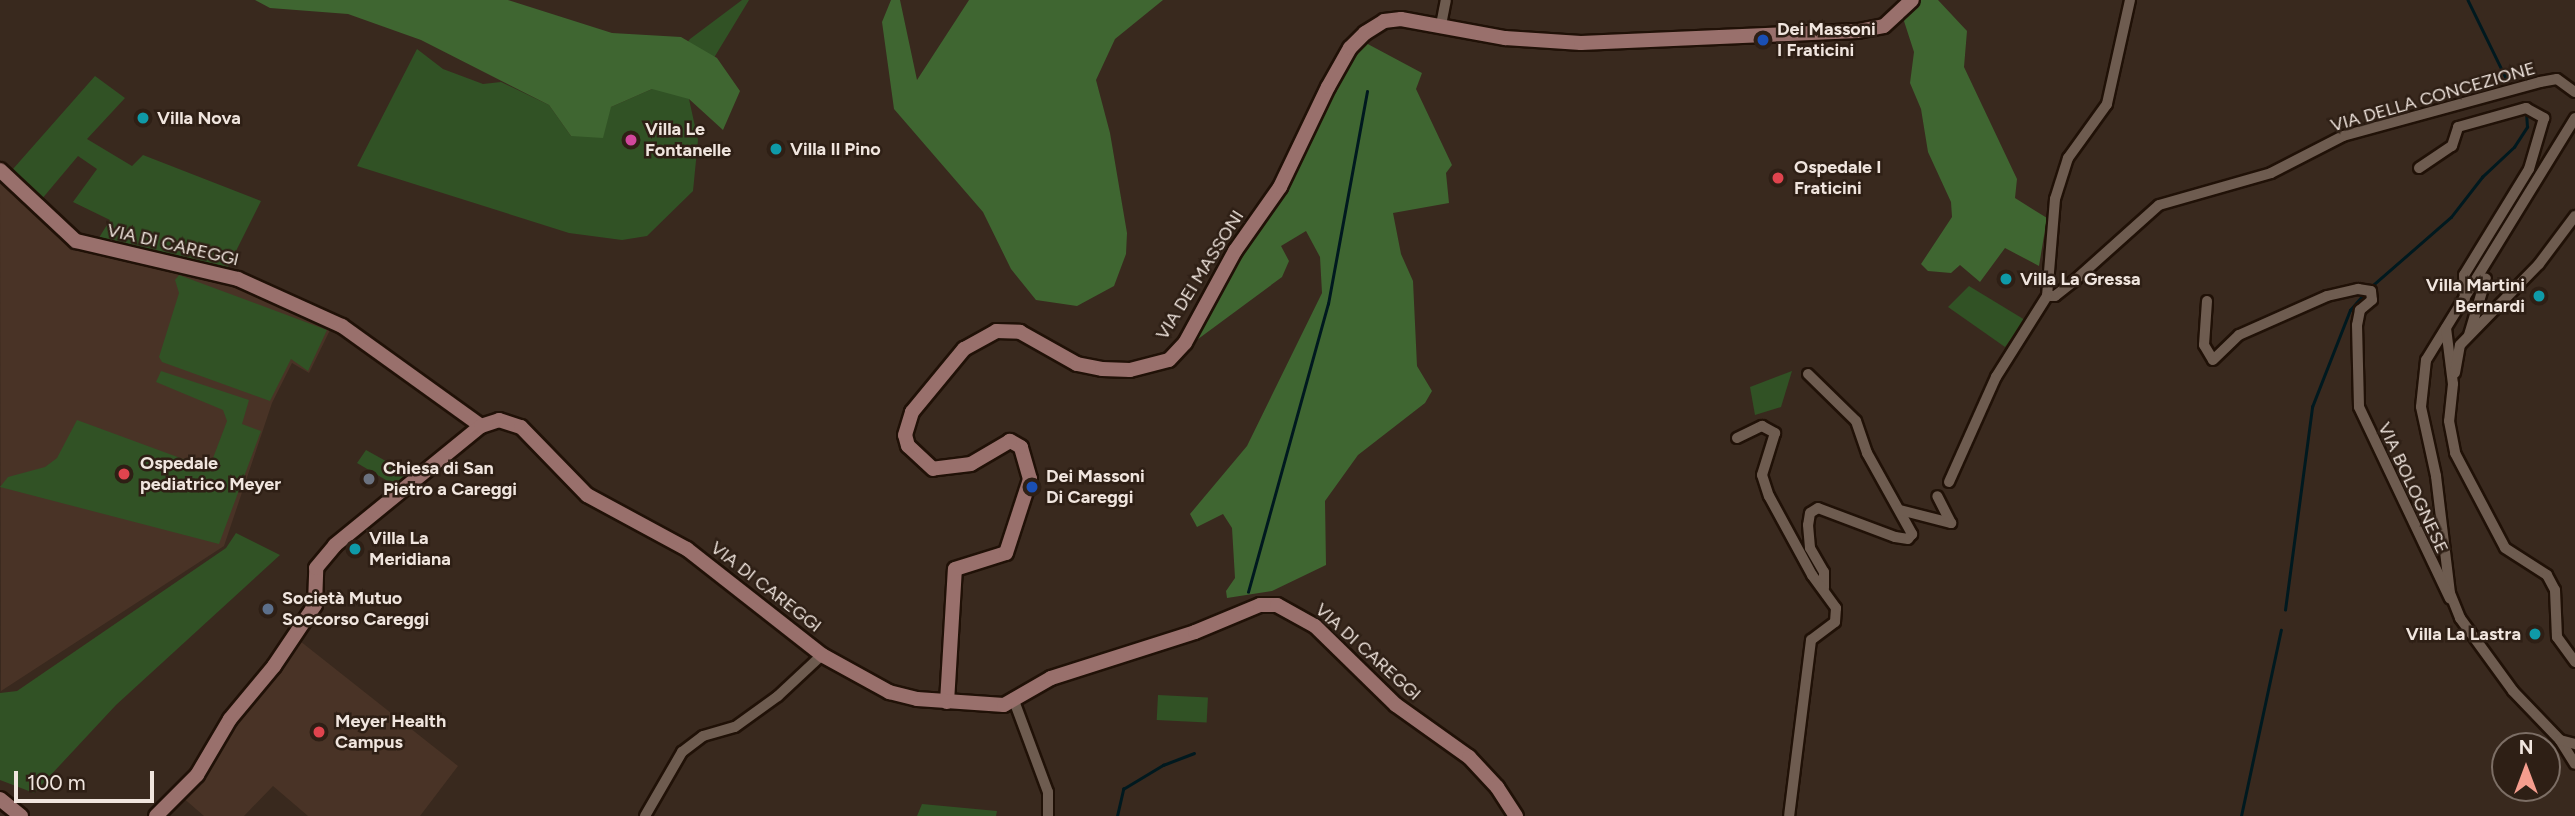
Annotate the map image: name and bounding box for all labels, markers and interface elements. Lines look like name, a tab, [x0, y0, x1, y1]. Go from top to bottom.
place label: Dei Massoni I Fraticini	[1777, 19, 1876, 61]
marker: Dei Massoni I Fraticini	[1755, 32, 1771, 48]
street label: VIA DELLA CONCEZIONE	[2328, 57, 2538, 137]
place label: Villa Nova	[157, 107, 241, 129]
marker: Villa Nova	[135, 110, 151, 126]
place label: Villa Le Fontanelle	[645, 119, 731, 162]
marker: Villa Le Fontanelle	[623, 132, 639, 148]
place label: Villa Il Pino	[790, 138, 881, 160]
marker: Villa Il Pino	[768, 141, 784, 157]
place label: Ospedale I Fraticini	[1794, 157, 1882, 200]
marker: Ospedale I Fraticini	[1768, 168, 1788, 188]
street label: VIA DEI MASSONI	[1151, 206, 1249, 344]
street label: VIA DI CAREGGI	[105, 219, 241, 271]
place label: Villa La Gressa	[2020, 268, 2141, 290]
marker: Villa La Gressa	[1998, 271, 2014, 287]
place label: Villa Martini Bernardi	[2426, 275, 2525, 318]
marker: Villa Martini Bernardi	[2531, 288, 2547, 304]
street label: VIA BOLOGNESE	[2373, 419, 2453, 557]
place label: Ospedale pediatrico Meyer	[140, 453, 281, 496]
place label: Chiesa di San Pietro a Careggi	[383, 458, 517, 500]
marker: Ospedale pediatrico Meyer	[114, 464, 134, 484]
place label: Dei Massoni Di Careggi	[1046, 466, 1145, 508]
marker: Chiesa di San Pietro a Careggi	[361, 471, 377, 487]
marker: Dei Massoni Di Careggi	[1024, 479, 1040, 495]
place label: Villa La Meridiana	[369, 528, 451, 570]
street label: VIA DI CAREGGI	[706, 537, 826, 637]
marker: Villa La Meridiana	[347, 541, 363, 557]
place label: Società Mutuo Soccorso Careggi	[282, 588, 429, 630]
street label: VIA DI CAREGGI	[1311, 599, 1425, 705]
marker: Società Mutuo Soccorso Careggi	[260, 601, 276, 617]
place label: Villa La Lastra	[2406, 623, 2521, 645]
marker: Villa La Lastra	[2527, 626, 2543, 642]
place label: Meyer Health Campus	[335, 711, 446, 754]
marker: Meyer Health Campus	[309, 722, 329, 742]
north arrow	[2491, 732, 2561, 802]
text: N	[2519, 736, 2533, 759]
scale bar	[18, 756, 158, 800]
text: 100 m	[27, 770, 86, 795]

